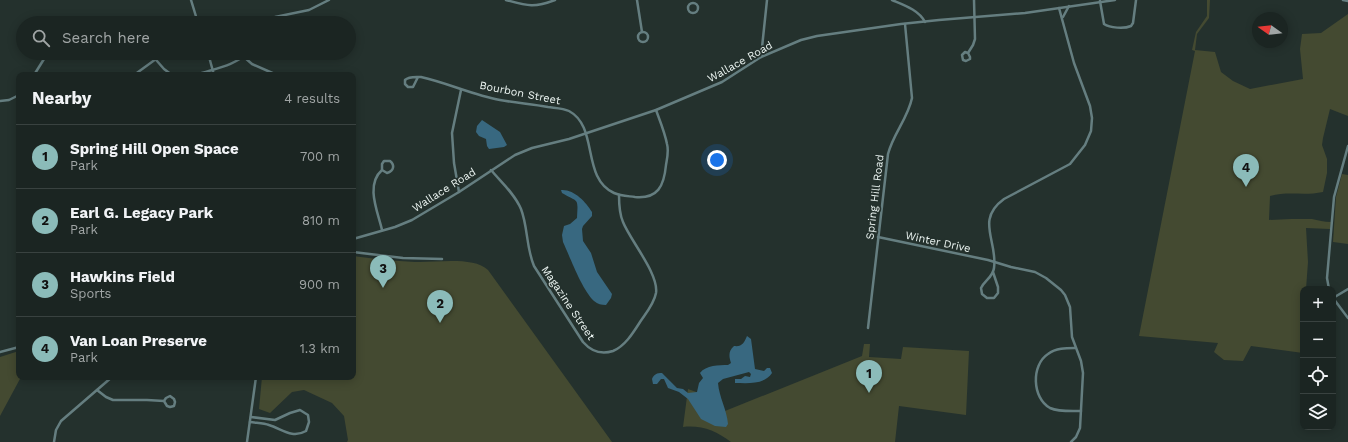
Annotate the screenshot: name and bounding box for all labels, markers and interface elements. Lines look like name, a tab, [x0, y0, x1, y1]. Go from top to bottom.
north arrow	[1252, 12, 1288, 48]
search box	[16, 16, 356, 60]
icon: search	[30, 27, 52, 49]
text: Search here	[62, 29, 150, 47]
street label: Wallace Road	[705, 39, 775, 85]
street label: Bourbon Street	[478, 79, 562, 107]
text: Nearby	[32, 88, 91, 108]
text: 4 results	[284, 91, 340, 106]
text: Spring Hill Open Space	[70, 140, 239, 158]
text: 1	[42, 149, 48, 164]
text: 700 m	[300, 149, 340, 164]
your location	[707, 150, 727, 170]
street label: Spring Hill Road	[863, 154, 887, 240]
pin: 4	[1233, 154, 1259, 187]
text: Park	[70, 158, 98, 173]
street label: Wallace Road	[410, 165, 478, 215]
text: Earl G. Legacy Park	[70, 204, 213, 222]
text: 2	[41, 213, 49, 228]
text: 810 m	[302, 213, 340, 228]
text: Park	[70, 222, 98, 237]
street label: Winter Drive	[904, 229, 972, 255]
pin: 3	[370, 255, 396, 288]
street label: Magazine Street	[538, 264, 598, 343]
text: Hawkins Field	[70, 268, 175, 286]
text: 3	[41, 277, 49, 292]
text: 900 m	[299, 277, 340, 292]
text: Sports	[70, 286, 111, 301]
map controls	[1300, 286, 1336, 430]
button: +	[1300, 286, 1336, 322]
pin: 2	[427, 290, 453, 323]
button: −	[1300, 322, 1336, 358]
text: Van Loan Preserve	[70, 332, 207, 350]
text: 4	[41, 341, 49, 356]
text: 1.3 km	[300, 341, 340, 356]
text: Park	[70, 350, 98, 365]
button: locate	[1300, 358, 1336, 394]
pin: 1	[856, 360, 882, 393]
button: layers	[1300, 394, 1336, 430]

